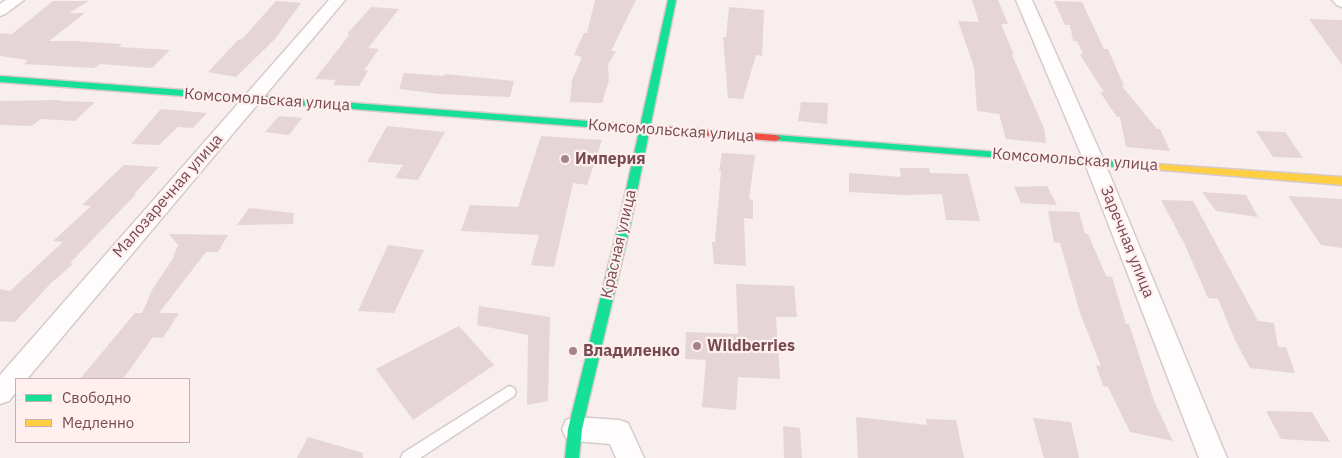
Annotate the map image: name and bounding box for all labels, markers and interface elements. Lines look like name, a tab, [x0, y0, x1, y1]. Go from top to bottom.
street label: Комсомольская улица	[183, 85, 351, 115]
street label: Комсомольская улица	[587, 116, 755, 146]
street label: Малозаречная улица	[109, 130, 227, 262]
street label: Комсомольская улица	[991, 145, 1159, 175]
place label: Империя	[575, 149, 646, 169]
marker: Империя	[559, 153, 571, 165]
street label: Заречная улица	[1096, 183, 1158, 301]
street label: Красная улица	[597, 188, 641, 300]
place label: Wildberries	[707, 336, 795, 356]
marker: Wildberries	[691, 340, 703, 352]
place label: Владиленко	[583, 341, 680, 361]
marker: Владиленко	[567, 345, 579, 357]
legend	[15, 378, 190, 443]
text: Свободно	[62, 388, 131, 407]
text: Медленно	[62, 413, 134, 432]

